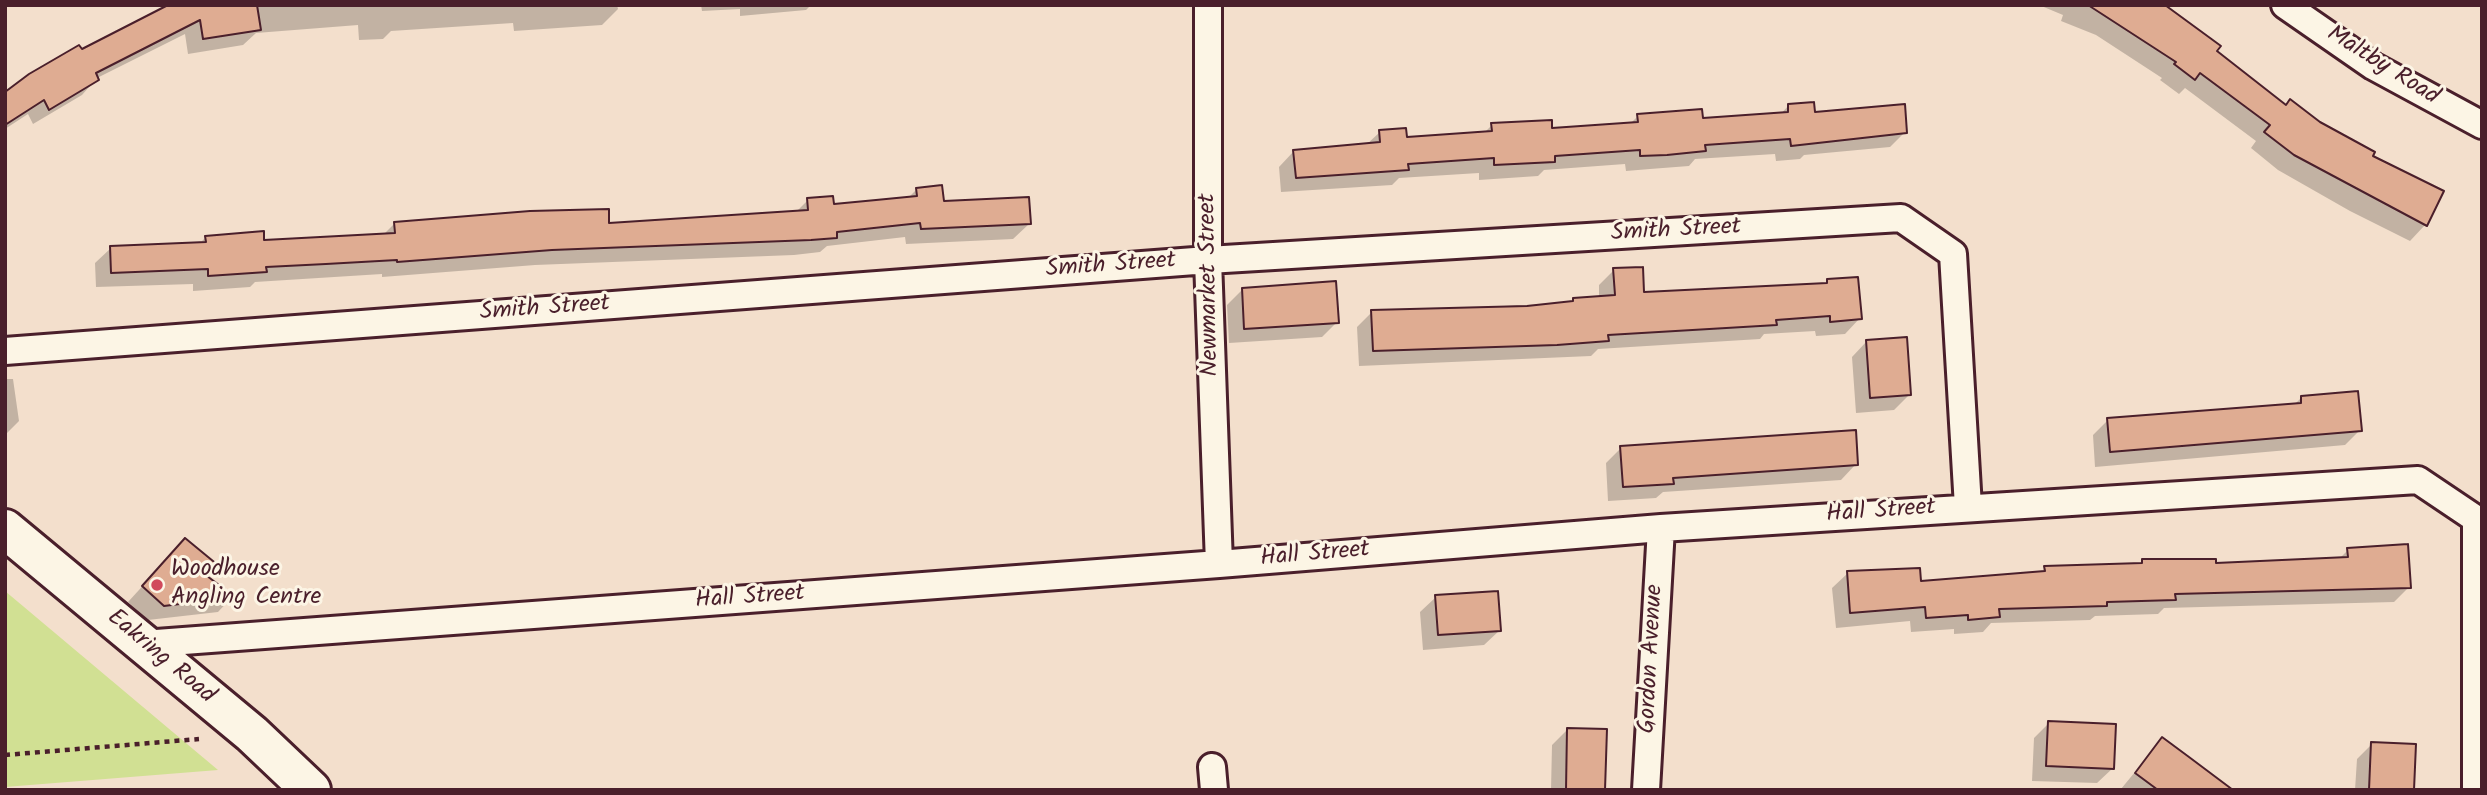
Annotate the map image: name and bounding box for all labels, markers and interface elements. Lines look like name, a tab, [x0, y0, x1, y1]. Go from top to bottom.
street label: Maltby Road	[2321, 21, 2443, 113]
street label: Newmarket Street	[1195, 193, 1227, 377]
street label: Smith Street	[1610, 214, 1742, 250]
street label: Smith Street	[1045, 248, 1177, 286]
street label: Smith Street	[479, 291, 611, 329]
street label: Hall Street	[1825, 495, 1937, 531]
street label: Hall Street	[1259, 537, 1371, 575]
place label: Woodhouse Angling Centre	[171, 557, 321, 613]
marker: Woodhouse Angling Centre	[149, 577, 165, 593]
street label: Hall Street	[694, 581, 806, 617]
street label: Gordon Avenue	[1635, 584, 1671, 734]
street label: Eakring Road	[100, 604, 220, 712]

